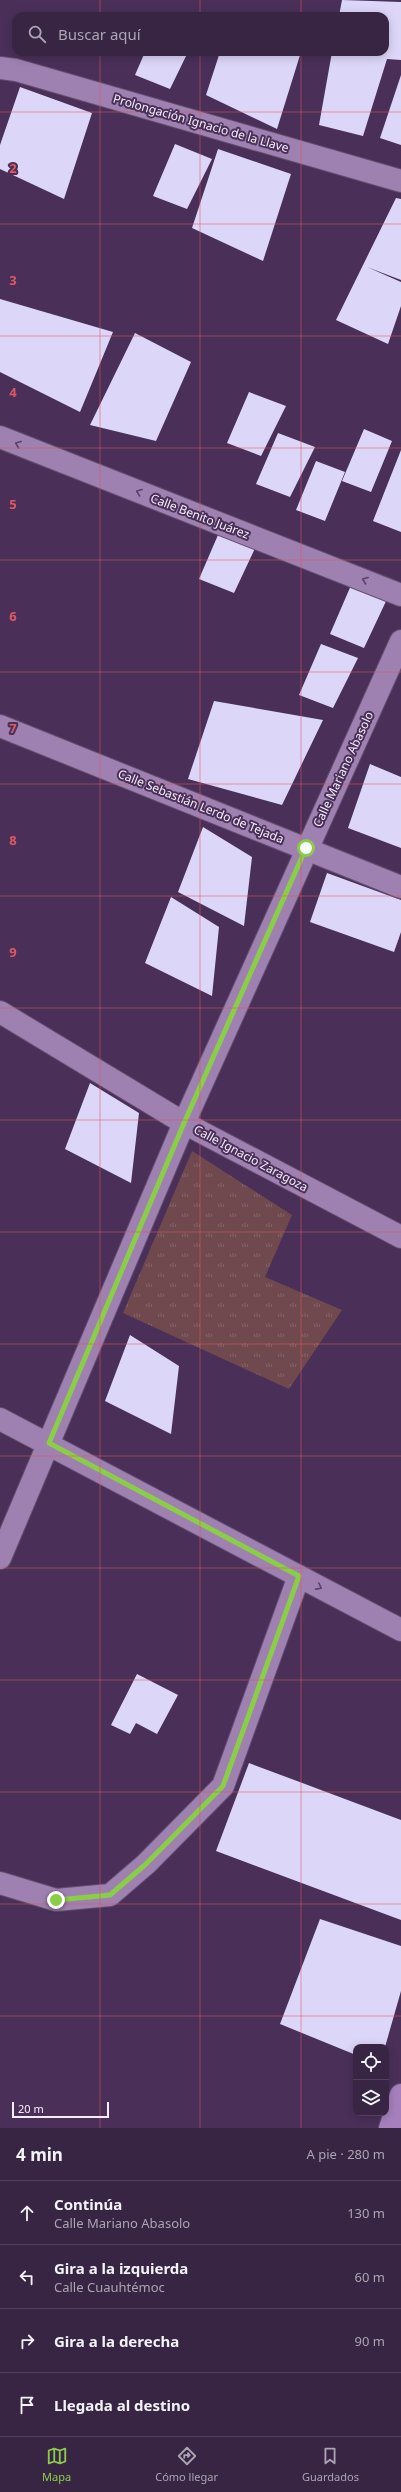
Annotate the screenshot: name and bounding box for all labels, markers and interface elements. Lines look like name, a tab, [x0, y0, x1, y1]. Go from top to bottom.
search box	[12, 12, 389, 56]
icon: search	[26, 23, 48, 45]
text: Buscar aquí	[58, 24, 141, 44]
street label: Prolongación Ignacio de la Llave	[111, 90, 291, 156]
text: 2	[9, 159, 17, 177]
text: 3	[9, 271, 17, 289]
text: 4	[9, 383, 17, 401]
one-way arrow	[15, 441, 22, 449]
one-way arrow	[136, 489, 144, 497]
street label: Calle Benito Juárez	[148, 489, 252, 543]
text: 5	[9, 495, 17, 513]
one-way arrow	[361, 577, 368, 585]
text: 6	[9, 607, 17, 625]
street label: Calle Mariano Abasolo	[309, 708, 377, 830]
text: 7	[9, 719, 17, 737]
street label: Calle Sebastián Lerdo de Tejada	[115, 765, 287, 847]
text: 8	[9, 831, 17, 849]
route start	[297, 839, 315, 857]
text: 9	[9, 943, 17, 961]
street label: Calle Ignacio Zaragoza	[191, 1121, 311, 1195]
one-way arrow	[315, 1582, 323, 1590]
route end	[47, 1891, 65, 1909]
map controls	[353, 2044, 389, 2116]
button: locate	[353, 2044, 389, 2080]
button: layers	[353, 2080, 389, 2116]
scale bar	[12, 2100, 109, 2119]
text: 20 m	[18, 2101, 44, 2116]
text: 4 min	[16, 2143, 63, 2166]
text: A pie · 280 m	[307, 2145, 385, 2163]
text: Continúa	[54, 2194, 122, 2214]
icon: ahead	[16, 2202, 38, 2224]
text: 130 m	[347, 2204, 385, 2222]
text: Calle Mariano Abasolo	[54, 2214, 190, 2232]
text: Gira a la izquierda	[54, 2258, 188, 2278]
icon: left	[16, 2266, 38, 2288]
text: 60 m	[355, 2268, 385, 2286]
text: Calle Cuauhtémoc	[54, 2278, 165, 2296]
icon: right	[16, 2330, 38, 2352]
text: Gira a la derecha	[54, 2331, 179, 2351]
text: 90 m	[355, 2332, 385, 2350]
icon: arrive	[16, 2394, 38, 2416]
text: Llegada al destino	[54, 2395, 190, 2415]
tab: Mapa	[42, 2445, 71, 2484]
tab: Cómo llegar	[155, 2445, 218, 2484]
tab: Guardados	[302, 2445, 359, 2484]

